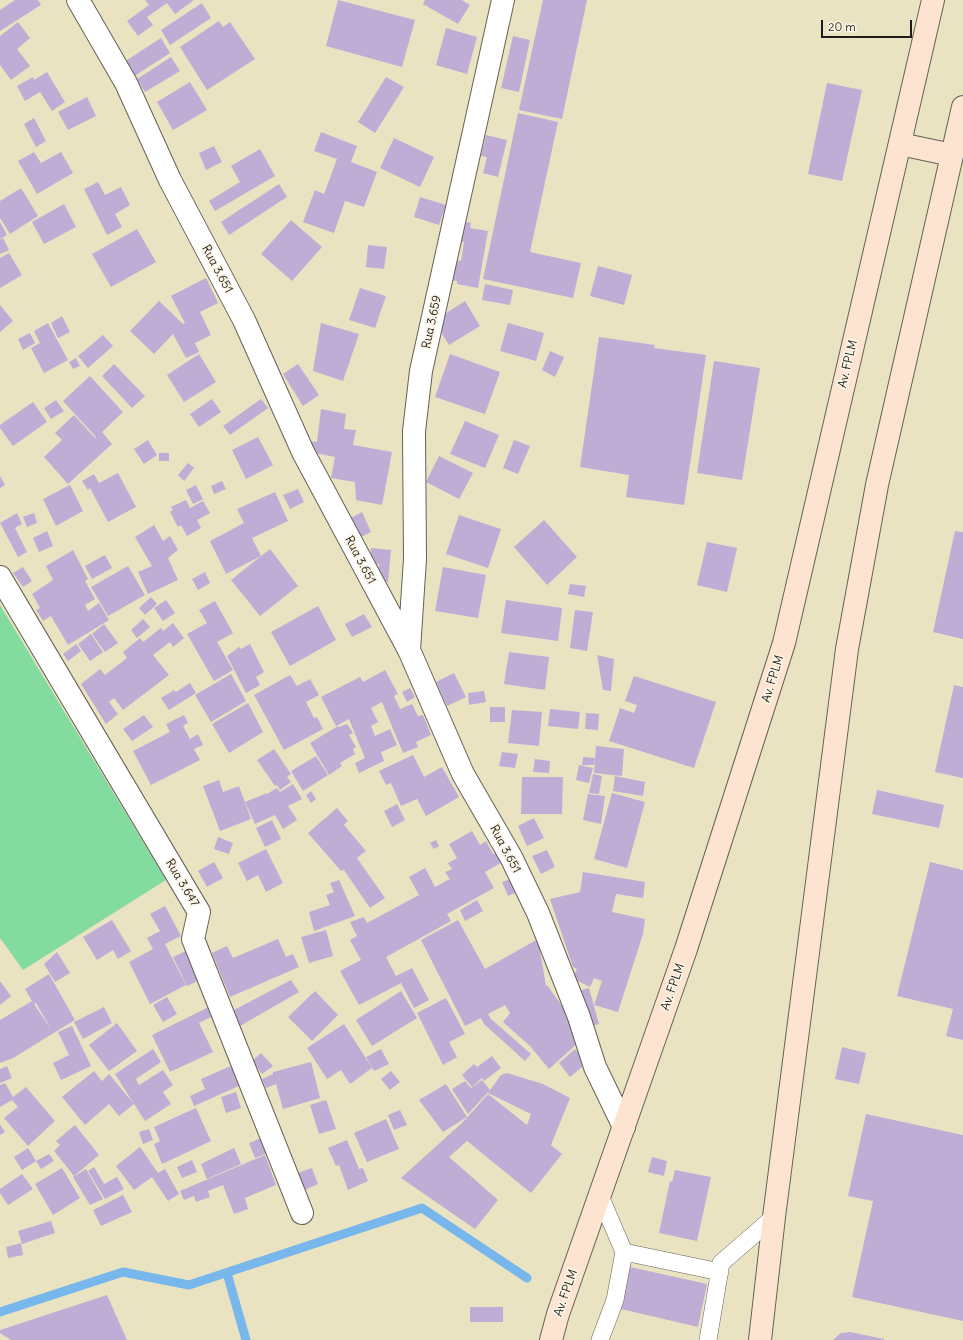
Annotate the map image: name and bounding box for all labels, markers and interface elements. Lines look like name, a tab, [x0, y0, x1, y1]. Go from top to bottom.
scale bar	[823, 12, 914, 38]
text: 20 m	[828, 19, 856, 34]
street label: Rua 3.651	[198, 243, 236, 295]
street label: Rua 3.659	[419, 294, 445, 350]
street label: Av. FPLM	[835, 339, 861, 389]
street label: Rua 3.651	[341, 534, 379, 586]
street label: Av. FPLM	[759, 654, 787, 704]
street label: Rua 3.651	[486, 823, 524, 875]
street label: Rua 3.647	[162, 857, 202, 909]
street label: Av. FPLM	[658, 962, 688, 1012]
street label: Av. FPLM	[551, 1268, 581, 1318]

